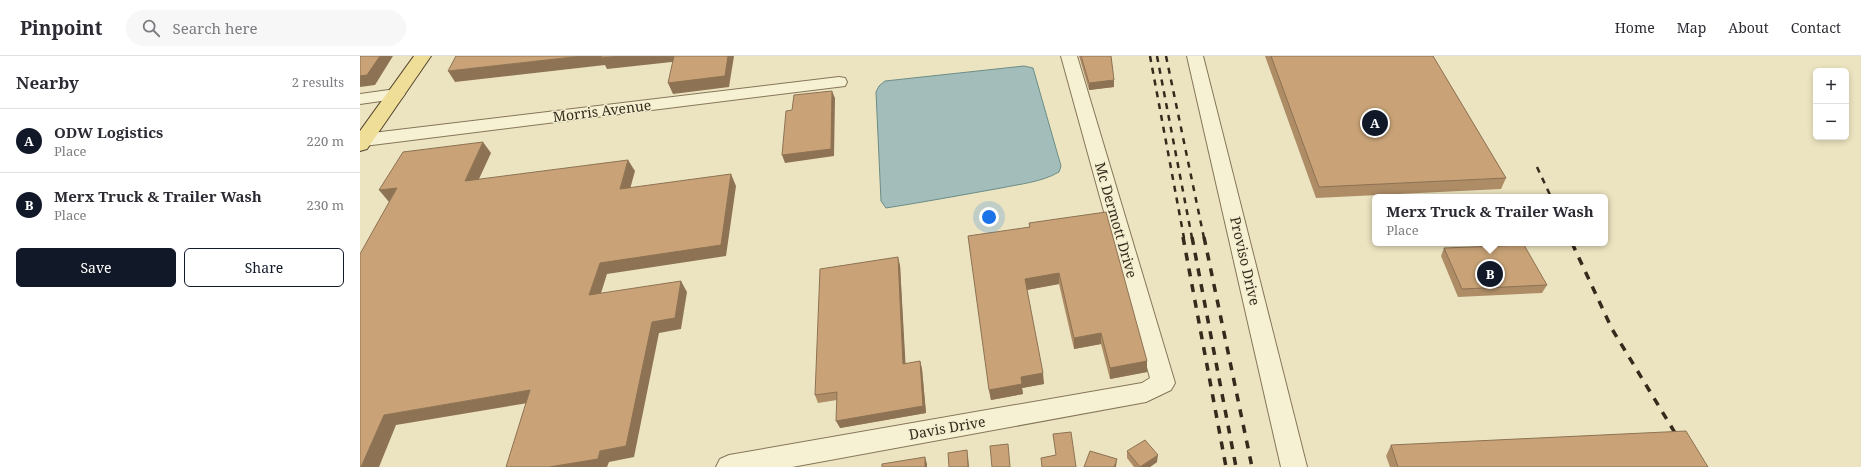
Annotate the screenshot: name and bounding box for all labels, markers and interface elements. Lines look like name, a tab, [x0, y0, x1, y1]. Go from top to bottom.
search box	[126, 10, 406, 46]
text: Pinpoint	[20, 15, 102, 41]
icon: search	[140, 17, 162, 39]
text: Search here	[172, 18, 258, 38]
text: Home	[1615, 18, 1655, 37]
text: Map	[1677, 18, 1706, 37]
text: About	[1728, 18, 1769, 37]
text: Contact	[1791, 18, 1841, 37]
map controls	[1813, 68, 1849, 140]
button: +	[1813, 68, 1849, 104]
text: Nearby	[16, 71, 79, 94]
text: 2 results	[292, 73, 344, 91]
street label: Morris Avenue	[552, 95, 652, 126]
button: −	[1813, 104, 1849, 140]
pin: A	[1362, 108, 1388, 138]
text: ODW Logistics	[54, 122, 163, 142]
text: A	[24, 132, 34, 150]
text: 220 m	[307, 132, 344, 150]
text: Place	[54, 142, 87, 160]
street label: Mc Dermott Drive	[1091, 160, 1142, 280]
text: Merx Truck & Trailer Wash	[54, 186, 262, 206]
popup	[1372, 194, 1608, 246]
text: B	[25, 196, 33, 214]
text: 230 m	[307, 196, 344, 214]
text: Merx Truck & Trailer Wash	[1386, 201, 1594, 221]
text: Place	[54, 206, 87, 224]
your location	[979, 207, 999, 227]
street label: Proviso Drive	[1226, 215, 1265, 307]
text: Place	[1386, 221, 1419, 239]
button: Save	[16, 248, 176, 287]
button: Share	[184, 248, 344, 287]
pin: B	[1477, 259, 1503, 289]
street label: Davis Drive	[907, 411, 987, 444]

